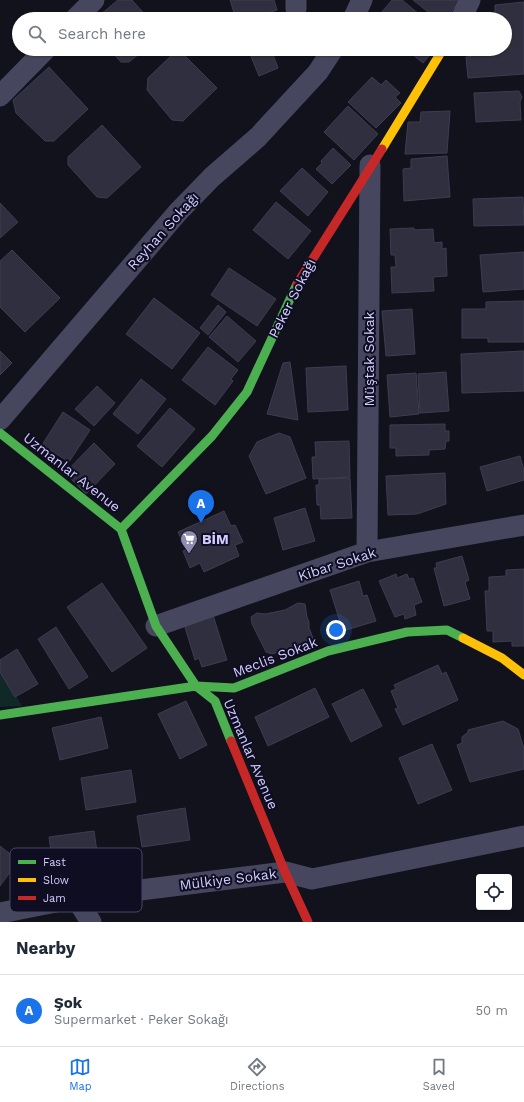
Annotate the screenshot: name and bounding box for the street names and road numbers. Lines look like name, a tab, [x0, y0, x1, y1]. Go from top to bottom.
street label: Reyhan Sokağı	[124, 189, 202, 273]
street label: Peker Sokağı	[265, 256, 319, 340]
street label: Müştak Sokak	[361, 311, 377, 407]
street label: Uzmanlar Avenue	[20, 429, 124, 515]
street label: Kibar Sokak	[296, 544, 378, 584]
street label: Meclis Sokak	[231, 634, 319, 680]
street label: Uzmanlar Avenue	[220, 696, 282, 812]
street label: Mülkiye Sokak	[179, 865, 277, 893]

